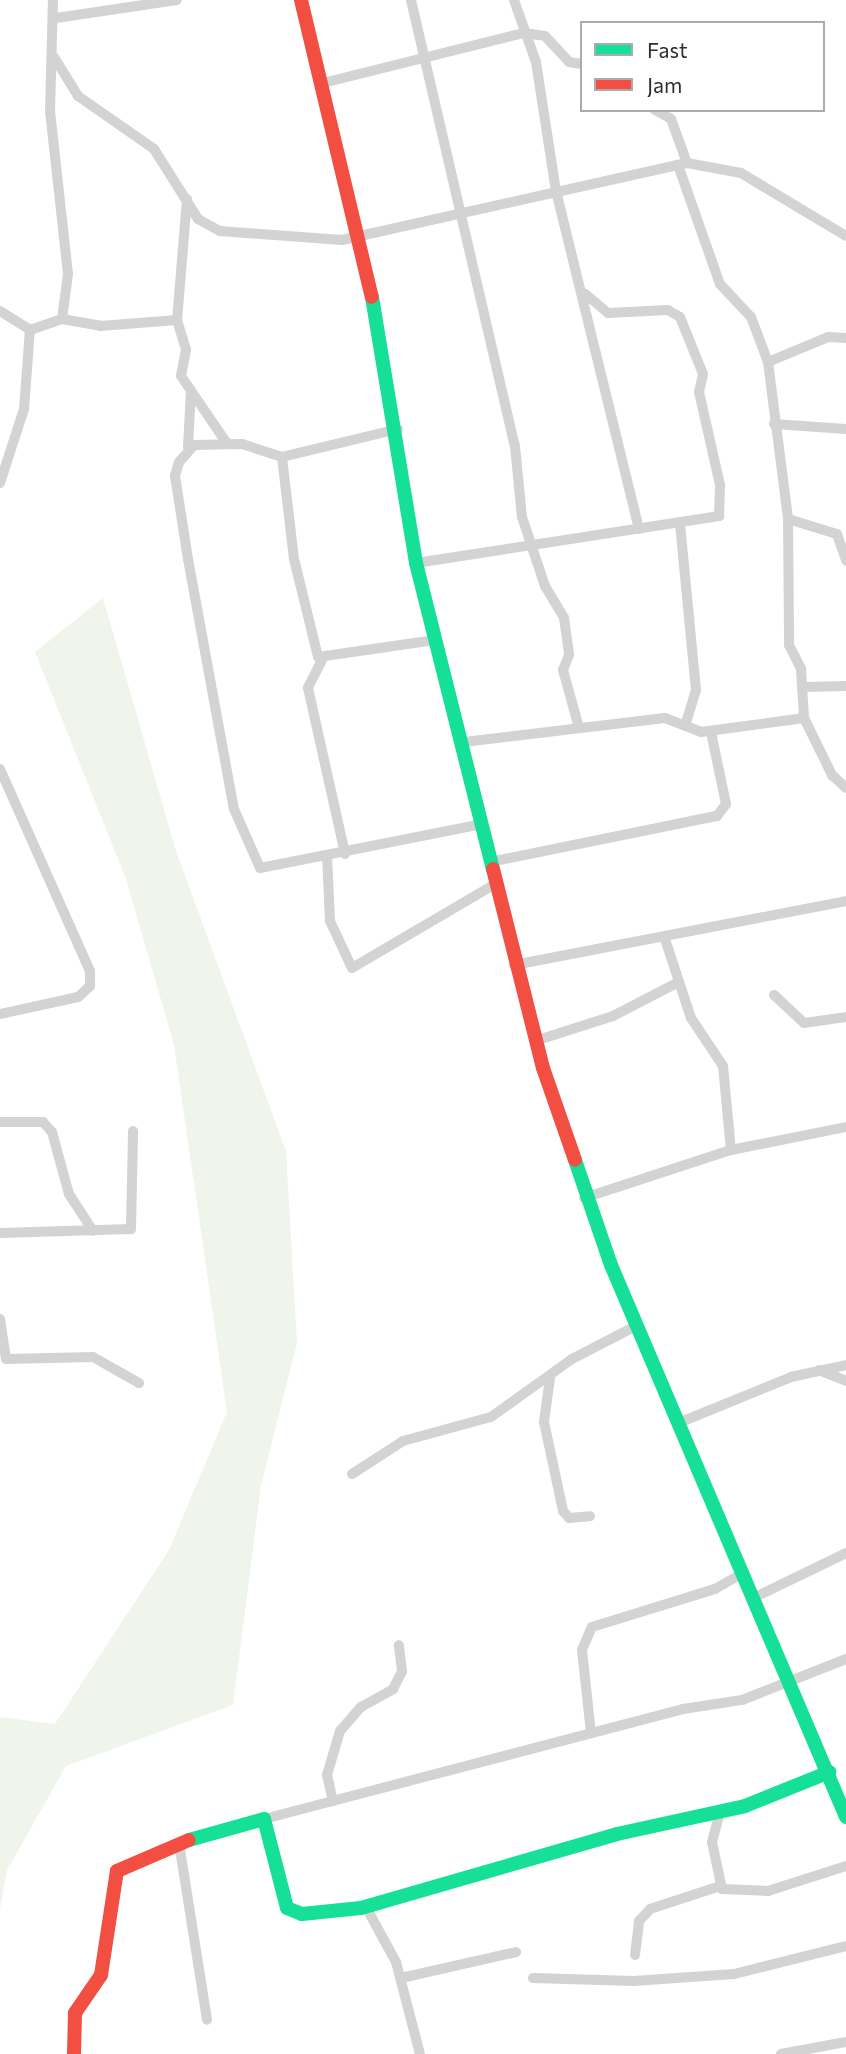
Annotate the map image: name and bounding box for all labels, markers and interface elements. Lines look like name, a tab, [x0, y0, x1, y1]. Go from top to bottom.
legend	[580, 21, 825, 112]
text: Fast	[647, 37, 688, 62]
text: Jam	[647, 72, 682, 97]

